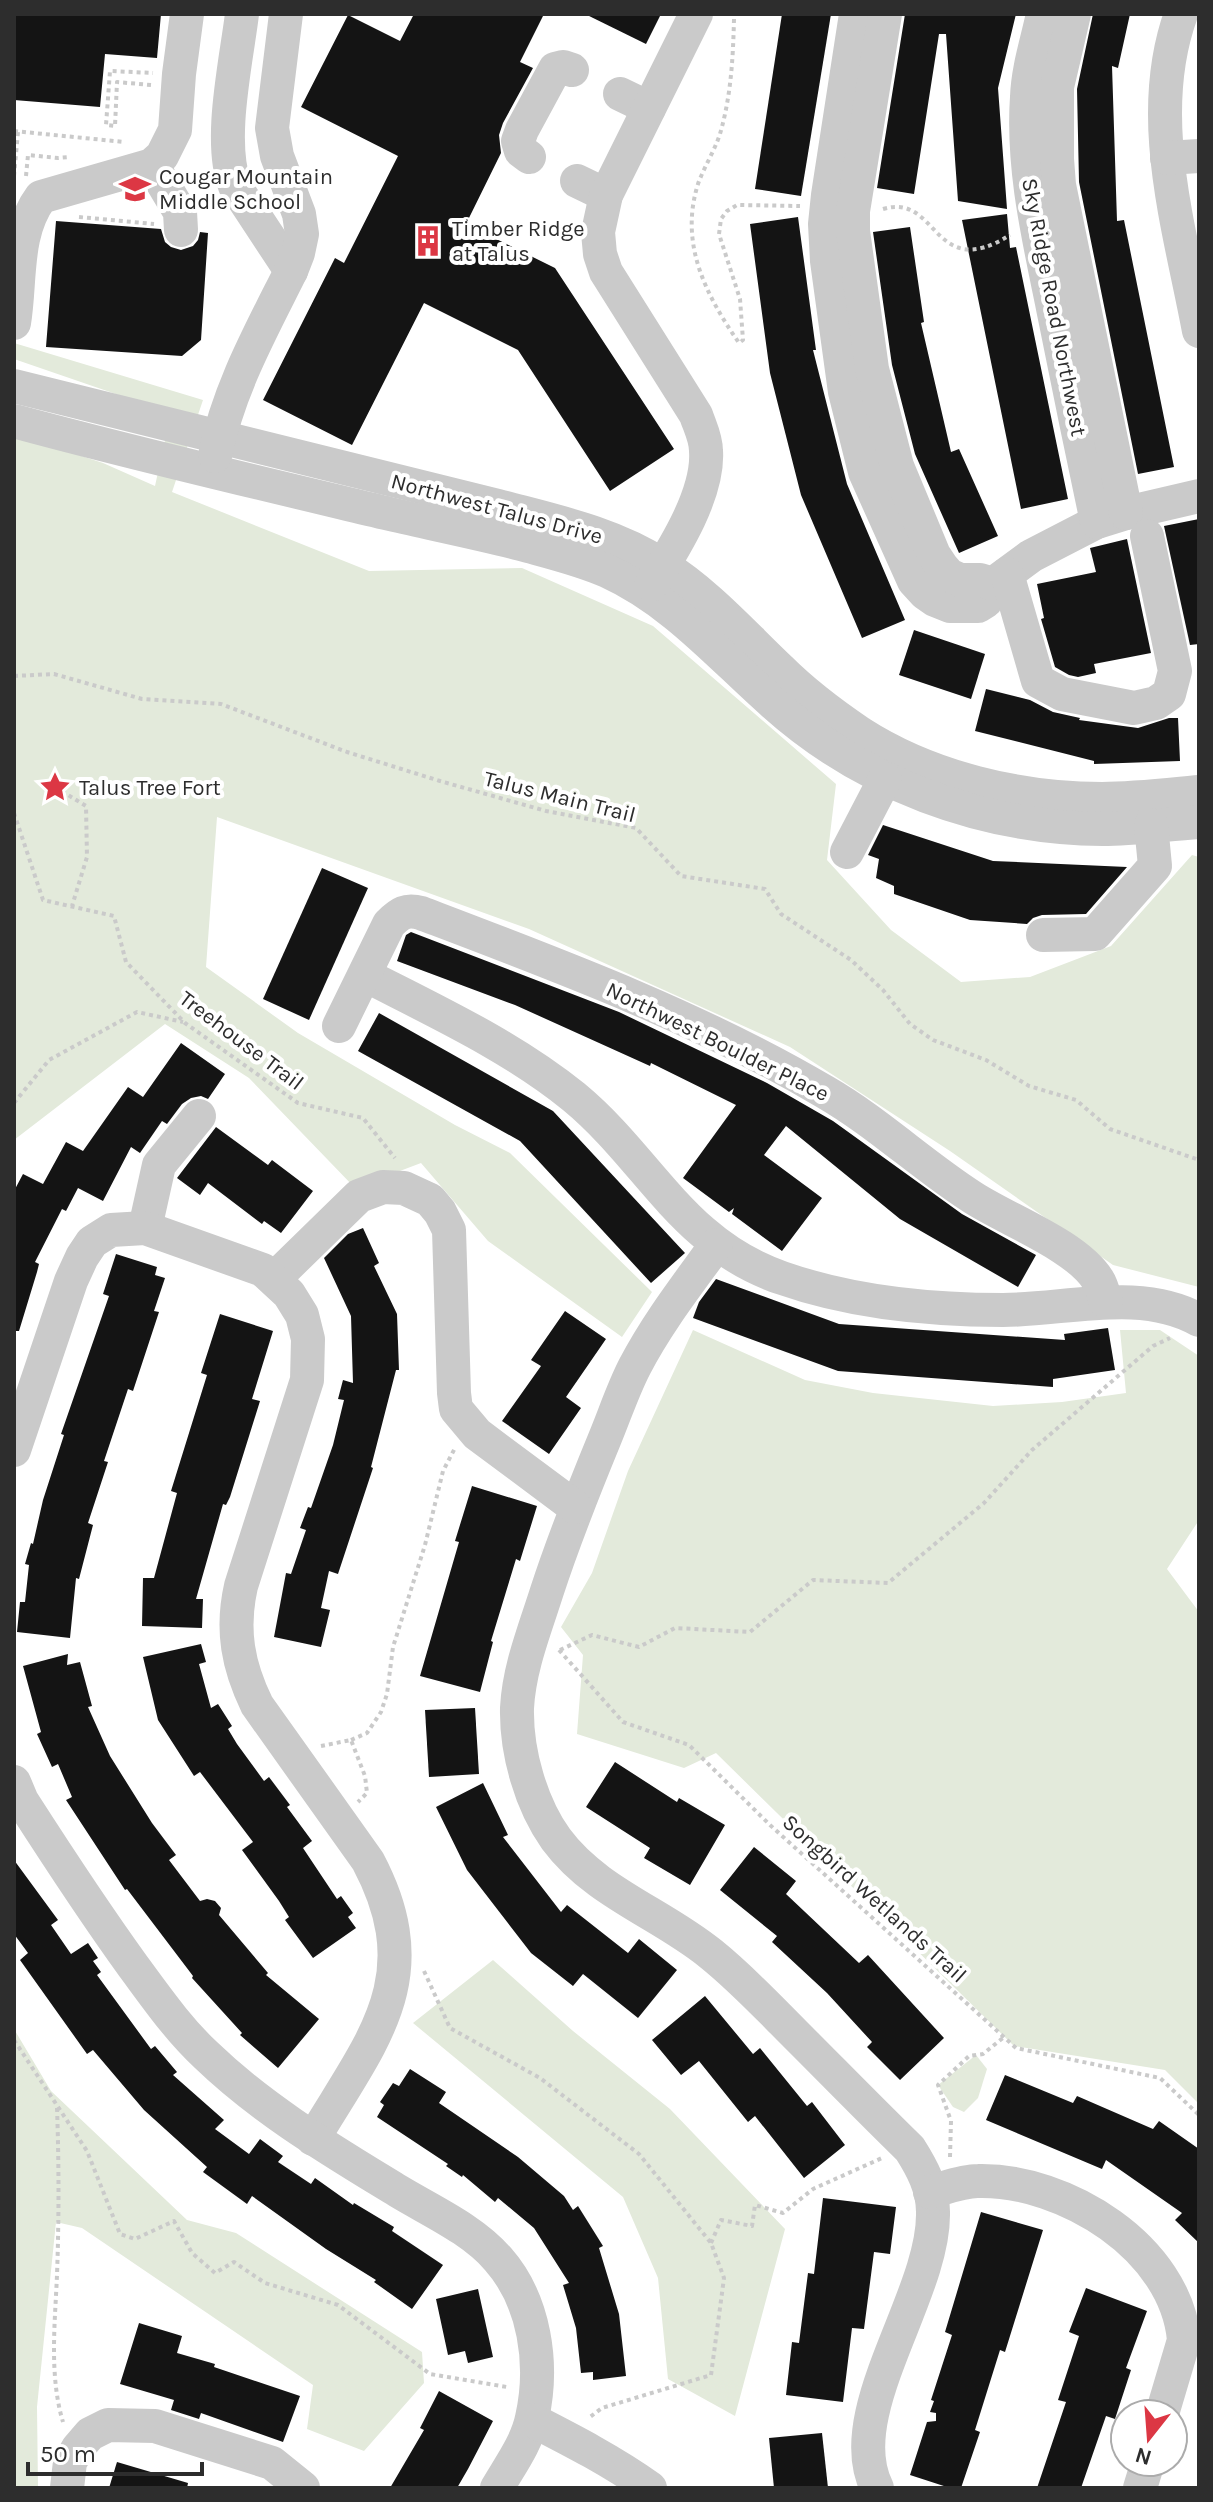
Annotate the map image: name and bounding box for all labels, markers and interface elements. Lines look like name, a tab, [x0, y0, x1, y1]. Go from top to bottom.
place label: Cougar Mountain Middle School	[159, 164, 333, 215]
school or university icon: Cougar Mountain Middle School	[118, 172, 152, 206]
street label: Sky Ridge Road Northwest	[1016, 176, 1092, 438]
place label: Timber Ridge at Talus	[452, 216, 584, 267]
building icon: Timber Ridge at Talus	[411, 224, 445, 258]
street label: Northwest Talus Drive	[388, 468, 605, 550]
street label: Talus Main Trail	[481, 766, 638, 828]
place icon: Talus Tree Fort	[38, 770, 72, 804]
place label: Talus Tree Fort	[79, 775, 221, 801]
street label: Northwest Boulder Place	[602, 977, 833, 1107]
street label: Treehouse Trail	[174, 986, 309, 1096]
street label: Songbird Wetlands Trail	[777, 1809, 972, 1988]
north arrow	[1109, 2398, 1189, 2478]
scale bar	[28, 2426, 202, 2476]
text: 50 m	[40, 2440, 96, 2468]
text: N	[1132, 2441, 1155, 2471]

